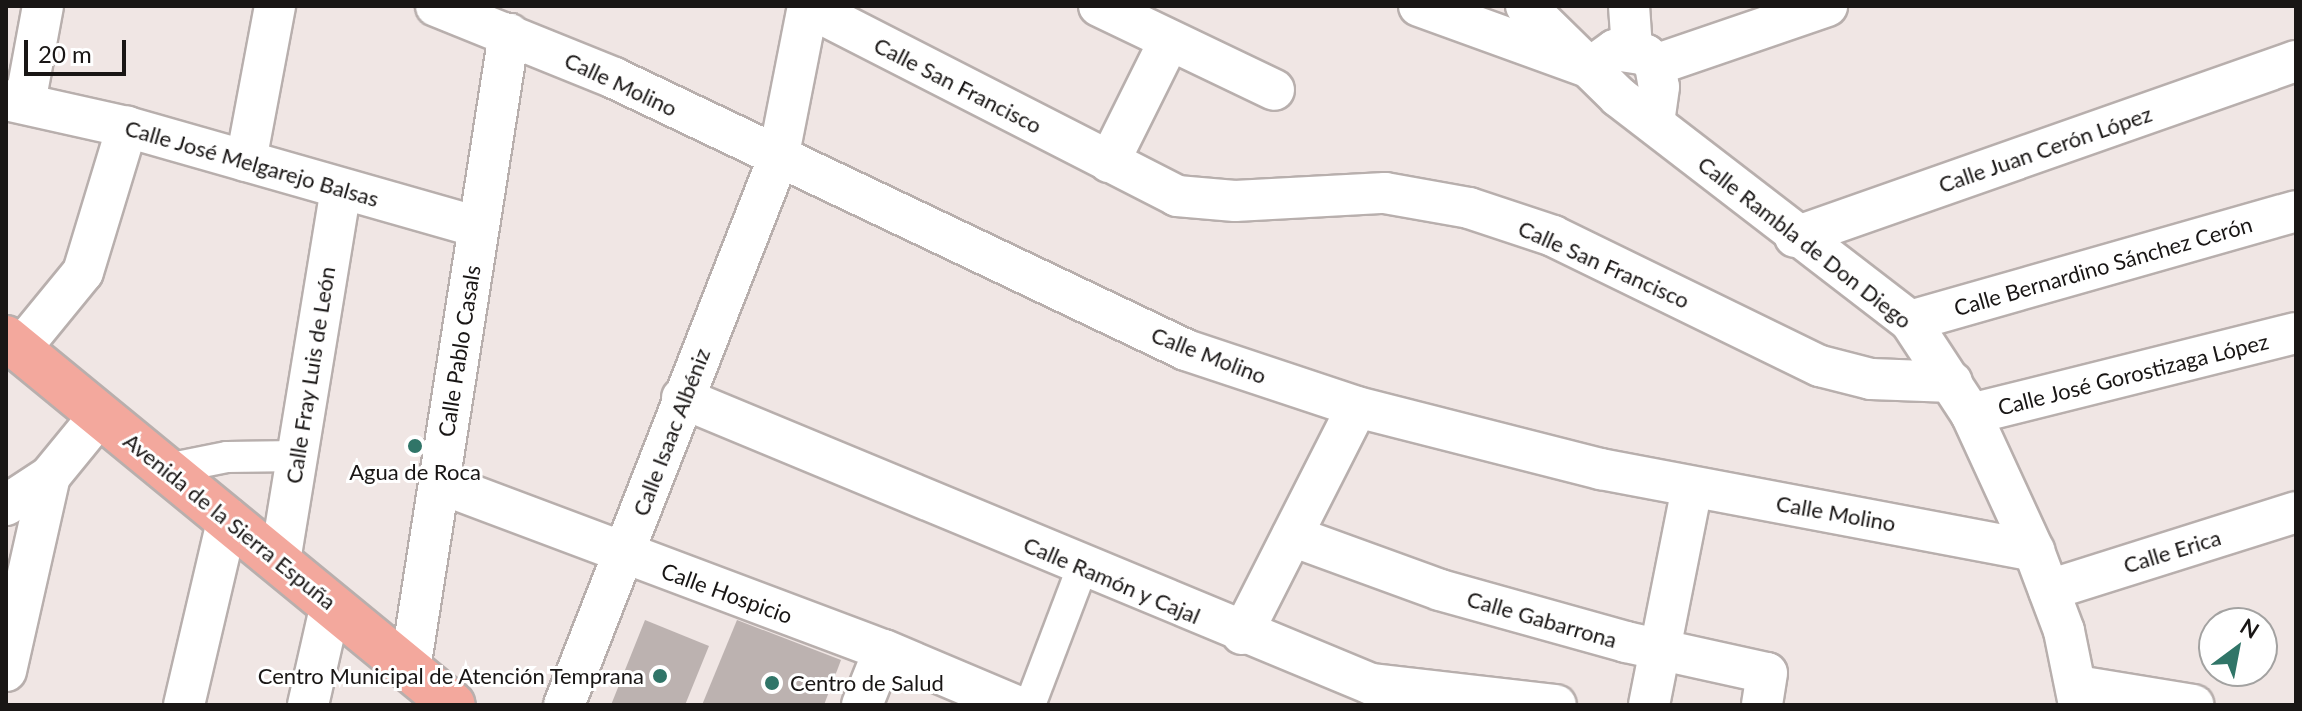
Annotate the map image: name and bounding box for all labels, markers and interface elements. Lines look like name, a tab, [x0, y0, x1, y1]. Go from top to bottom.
scale bar	[28, 24, 130, 74]
street label: Calle San Francisco	[870, 31, 1046, 139]
text: 20 m	[38, 39, 92, 68]
street label: Calle Molino	[561, 46, 681, 122]
street label: Calle Juan Cerón López	[1935, 100, 2155, 198]
street label: Calle José Melgarejo Balsas	[122, 114, 382, 212]
street label: Calle Rambla de Don Diego	[1693, 150, 1917, 334]
street label: Calle Bernardino Sánchez Cerón	[1951, 211, 2255, 321]
street label: Calle San Francisco	[1514, 214, 1694, 314]
street label: Calle Pablo Casals	[432, 263, 486, 439]
street label: Calle Fray Luis de León	[280, 264, 340, 486]
street label: Calle Molino	[1148, 321, 1270, 389]
street label: Calle José Gorostizaga López	[1995, 327, 2271, 421]
street label: Calle Isaac Albéniz	[627, 344, 715, 520]
street label: Avenida de la Sierra Espuña	[119, 427, 341, 615]
marker: Agua de Roca	[406, 437, 424, 455]
place label: Agua de Roca	[349, 459, 481, 485]
street label: Calle Molino	[1774, 489, 1898, 537]
street label: Calle Erica	[2120, 524, 2224, 578]
street label: Calle Ramón y Cajal	[1019, 531, 1205, 629]
street label: Calle Hospicio	[658, 557, 796, 629]
street label: Calle Gabarrona	[1464, 585, 1620, 653]
north arrow	[2198, 607, 2278, 687]
text: N	[2236, 612, 2264, 644]
place label: Centro Municipal de Atención Temprana	[256, 663, 644, 689]
marker: Centro Municipal de Atención Temprana	[651, 667, 669, 685]
place label: Centro de Salud	[790, 670, 944, 696]
marker: Centro de Salud	[761, 672, 783, 694]

